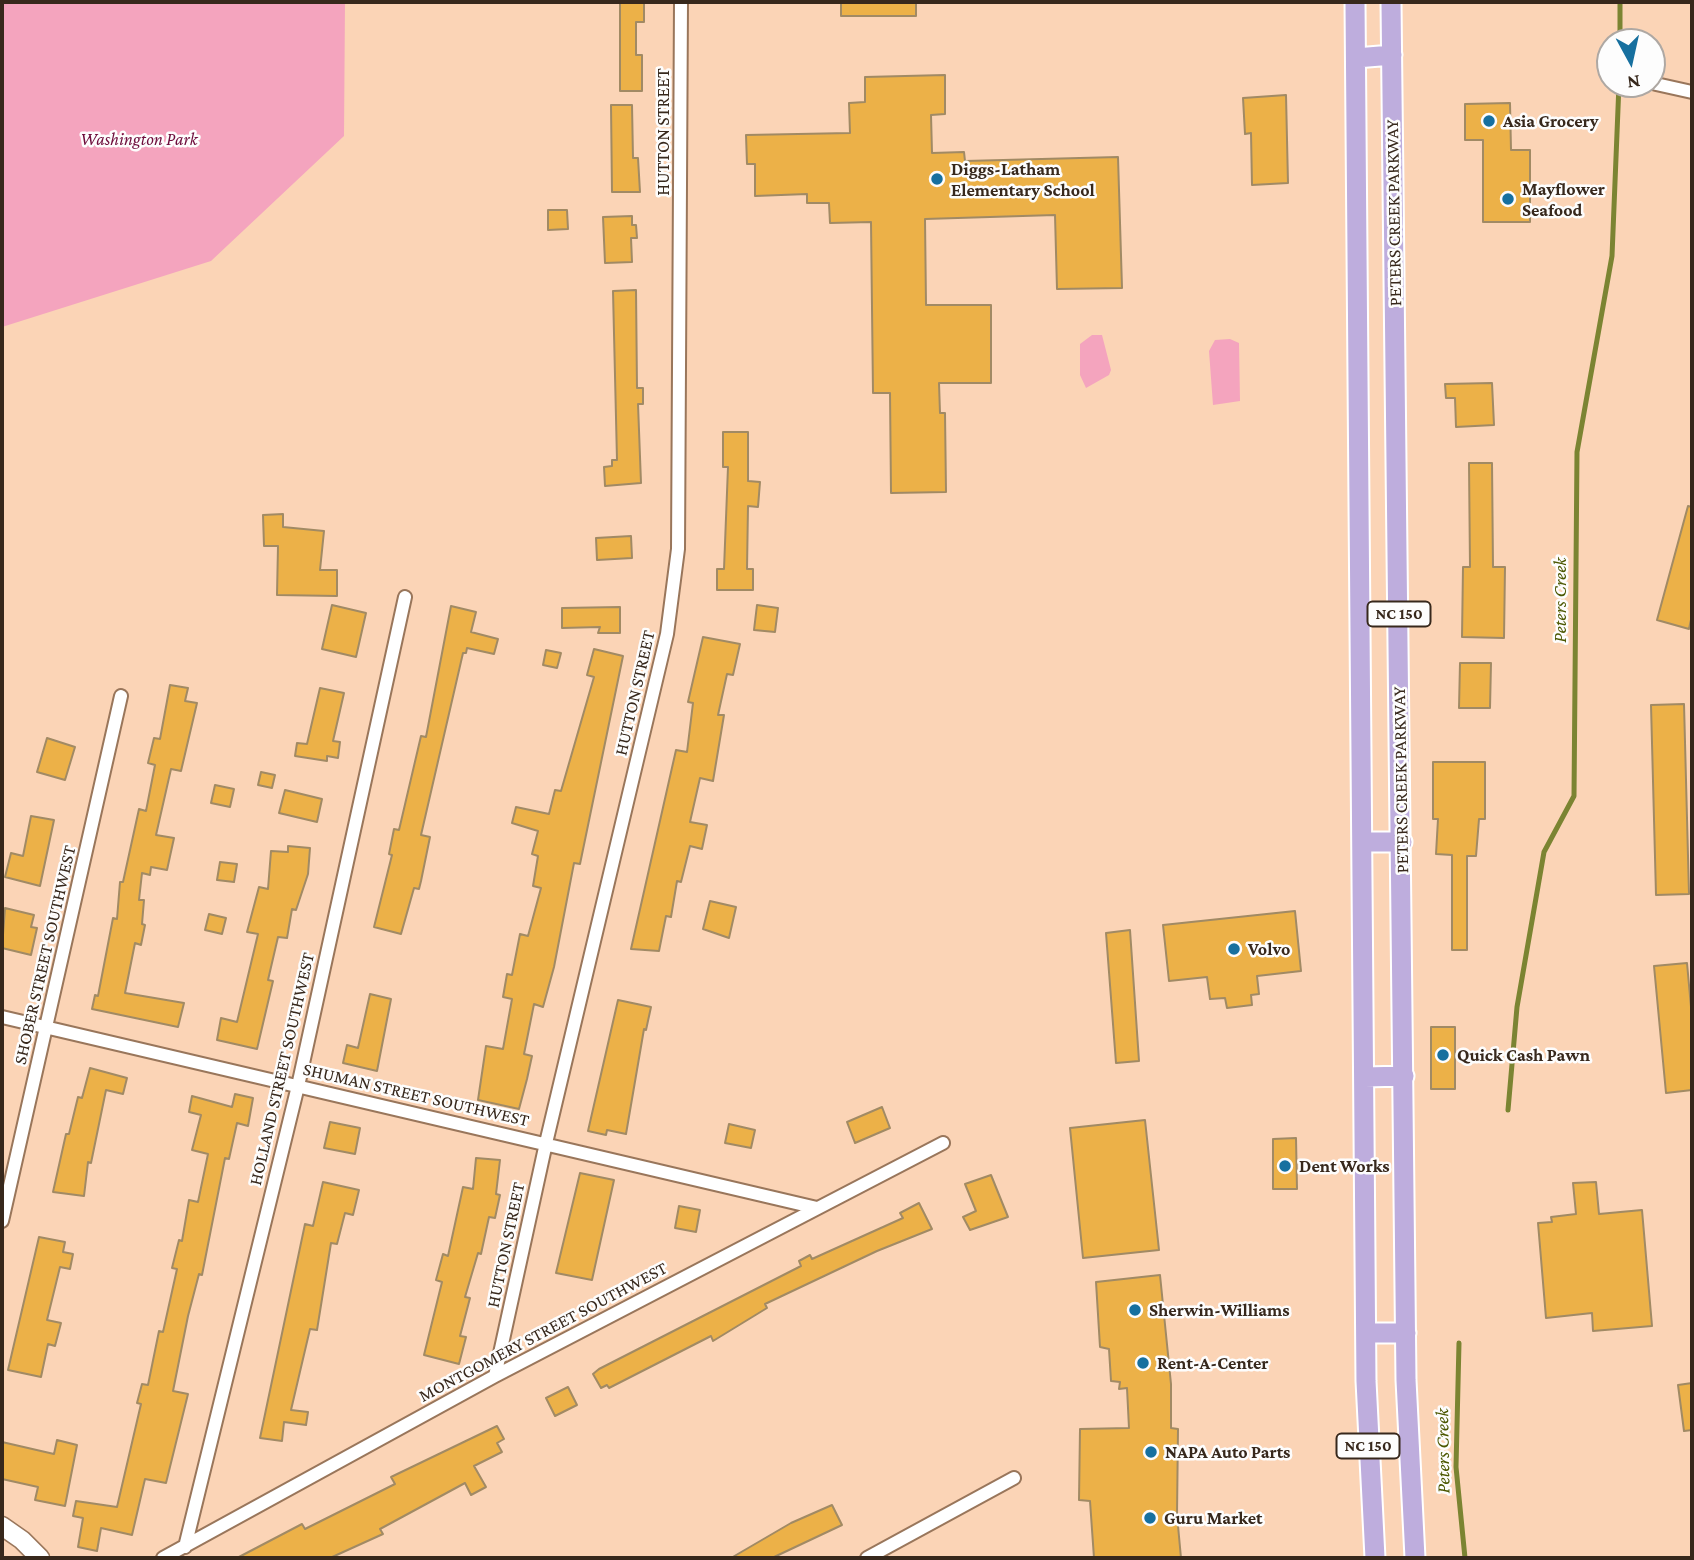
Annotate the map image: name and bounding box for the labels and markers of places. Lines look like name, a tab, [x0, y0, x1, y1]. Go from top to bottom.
place label: Asia Grocery	[1503, 110, 1599, 132]
marker: Asia Grocery	[1481, 113, 1497, 129]
place label: Diggs-Latham Elementary School	[951, 158, 1095, 200]
marker: Diggs-Latham Elementary School	[929, 171, 945, 187]
place label: Mayflower Seafood	[1522, 178, 1605, 220]
marker: Mayflower Seafood	[1500, 191, 1516, 207]
place label: Volvo	[1248, 938, 1290, 960]
marker: Volvo	[1226, 941, 1242, 957]
place label: Quick Cash Pawn	[1457, 1044, 1590, 1066]
marker: Quick Cash Pawn	[1435, 1047, 1451, 1063]
place label: Dent Works	[1299, 1155, 1390, 1177]
marker: Dent Works	[1277, 1158, 1293, 1174]
place label: Sherwin-Williams	[1149, 1299, 1290, 1321]
marker: Sherwin-Williams	[1127, 1302, 1143, 1318]
place label: Rent-A-Center	[1157, 1352, 1269, 1374]
marker: Rent-A-Center	[1135, 1355, 1151, 1371]
place label: NAPA Auto Parts	[1165, 1441, 1290, 1463]
marker: NAPA Auto Parts	[1143, 1444, 1159, 1460]
place label: Guru Market	[1164, 1507, 1263, 1529]
marker: Guru Market	[1142, 1510, 1158, 1526]

